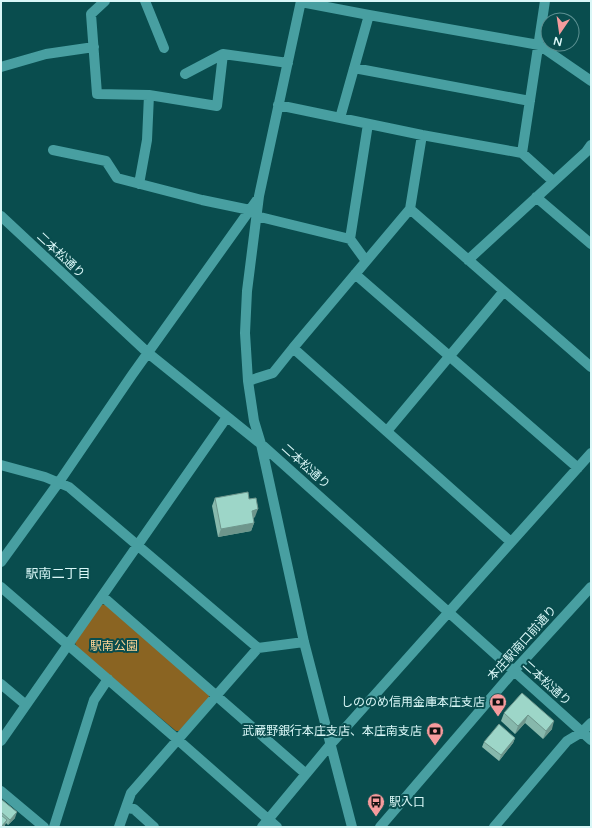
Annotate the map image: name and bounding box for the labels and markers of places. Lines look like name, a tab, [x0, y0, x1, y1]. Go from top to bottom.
bank icon: しののめ信用金庫本庄支店	[488, 692, 508, 717]
place label: しののめ信用金庫本庄支店	[341, 695, 485, 709]
bank icon: 武蔵野銀行本庄支店、本庄南支店	[425, 721, 445, 746]
place label: 武蔵野銀行本庄支店、本庄南支店	[242, 724, 422, 738]
bus stop icon: 駅入口	[366, 792, 386, 817]
place label: 駅入口	[389, 795, 425, 809]

